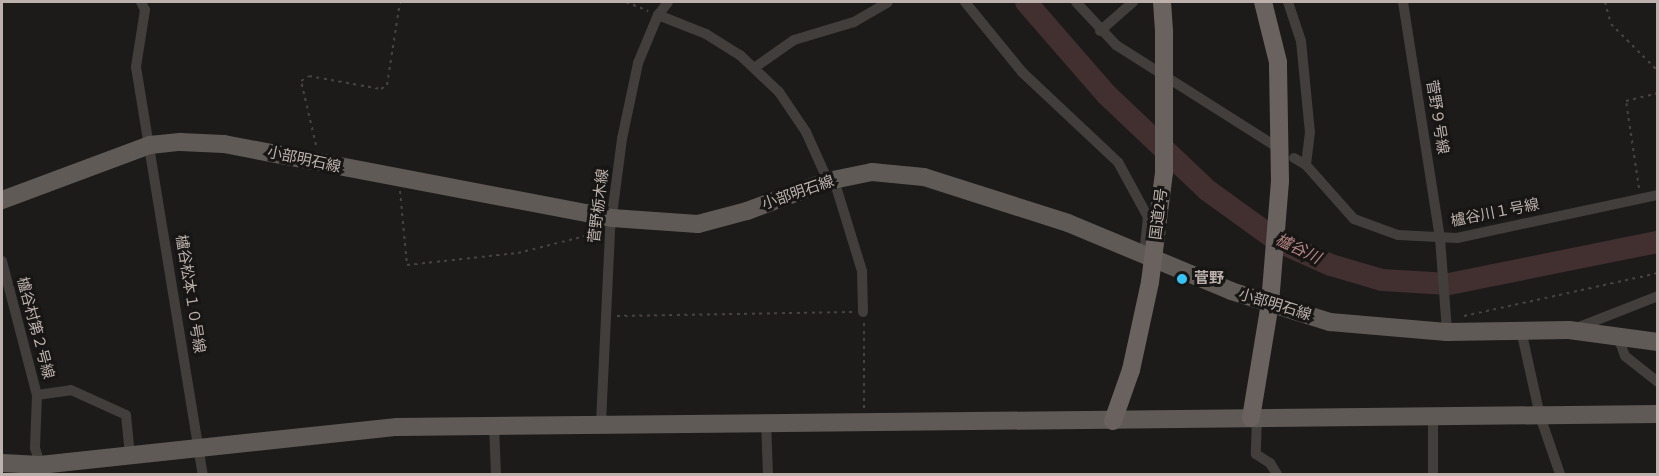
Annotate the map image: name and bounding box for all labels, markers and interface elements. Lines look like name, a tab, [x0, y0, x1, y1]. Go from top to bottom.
street label: 菅野９号線	[1422, 79, 1452, 155]
street label: 小部明石線	[265, 143, 343, 177]
street label: 菅野栃木線	[585, 168, 613, 244]
street label: 小部明石線	[760, 172, 836, 214]
street label: 国道2号	[1147, 187, 1171, 241]
street label: 櫨谷川１号線	[1449, 196, 1541, 230]
water label: 櫨谷川	[1272, 230, 1324, 268]
street label: 櫨谷松本１０号線	[172, 233, 208, 355]
place label: 菅野	[1194, 270, 1224, 288]
marker: 菅野	[1175, 272, 1189, 286]
street label: 櫨谷村第２号線	[13, 275, 57, 381]
street label: 小部明石線	[1237, 285, 1313, 325]

